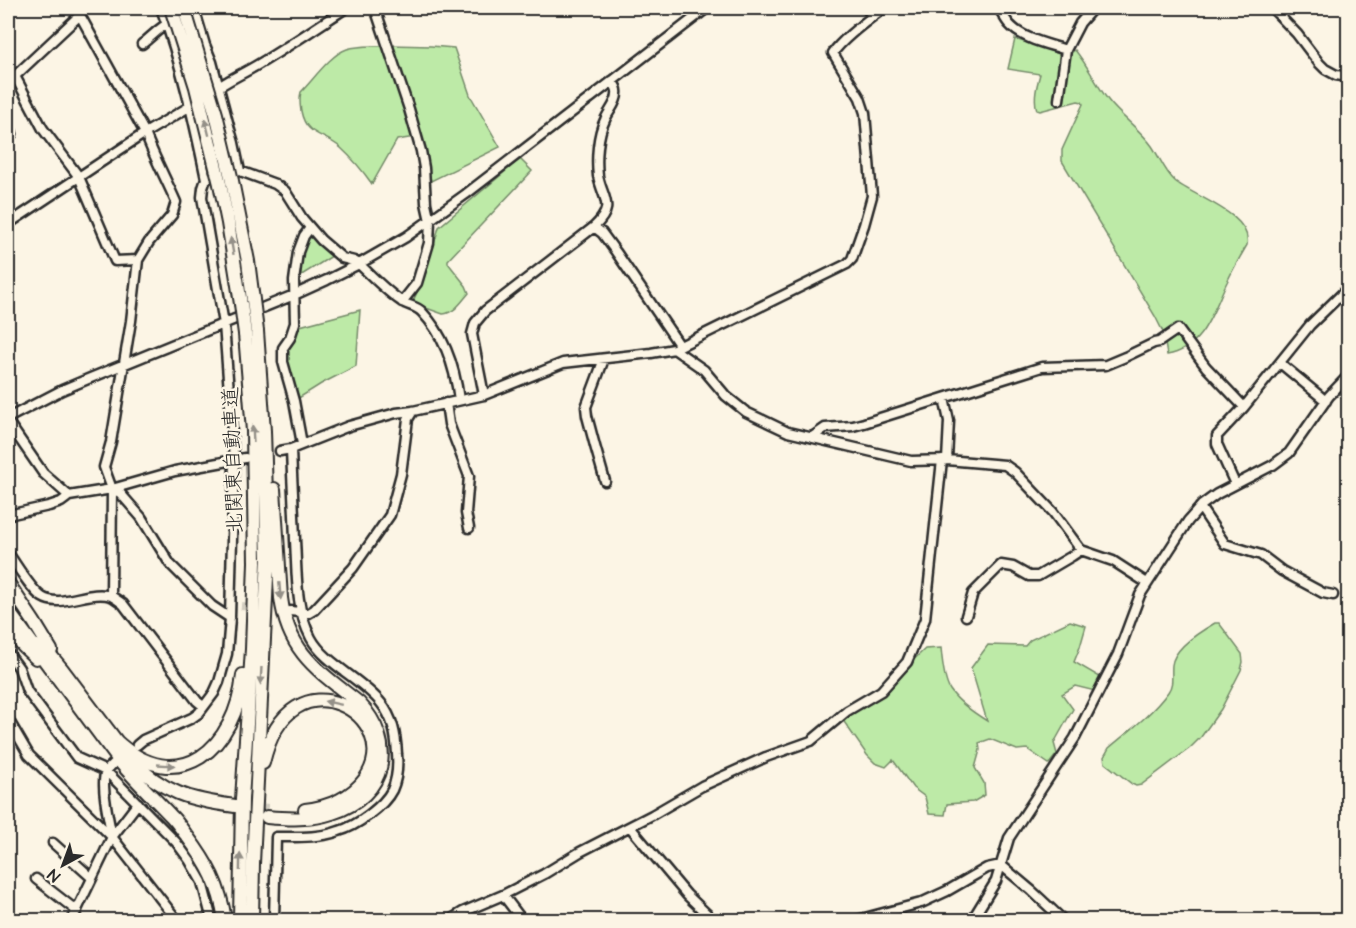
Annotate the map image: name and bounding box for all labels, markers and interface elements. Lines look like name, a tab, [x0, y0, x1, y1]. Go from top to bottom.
one-way arrow	[202, 118, 211, 136]
one-way arrow	[228, 236, 237, 255]
street label: 北関東自動車道	[216, 386, 250, 534]
one-way arrow	[249, 425, 258, 444]
one-way arrow	[275, 581, 285, 600]
one-way arrow	[257, 666, 266, 685]
one-way arrow	[324, 697, 342, 707]
one-way arrow	[157, 760, 176, 769]
north arrow	[33, 835, 93, 895]
one-way arrow	[236, 853, 245, 872]
text: N	[43, 864, 65, 887]

